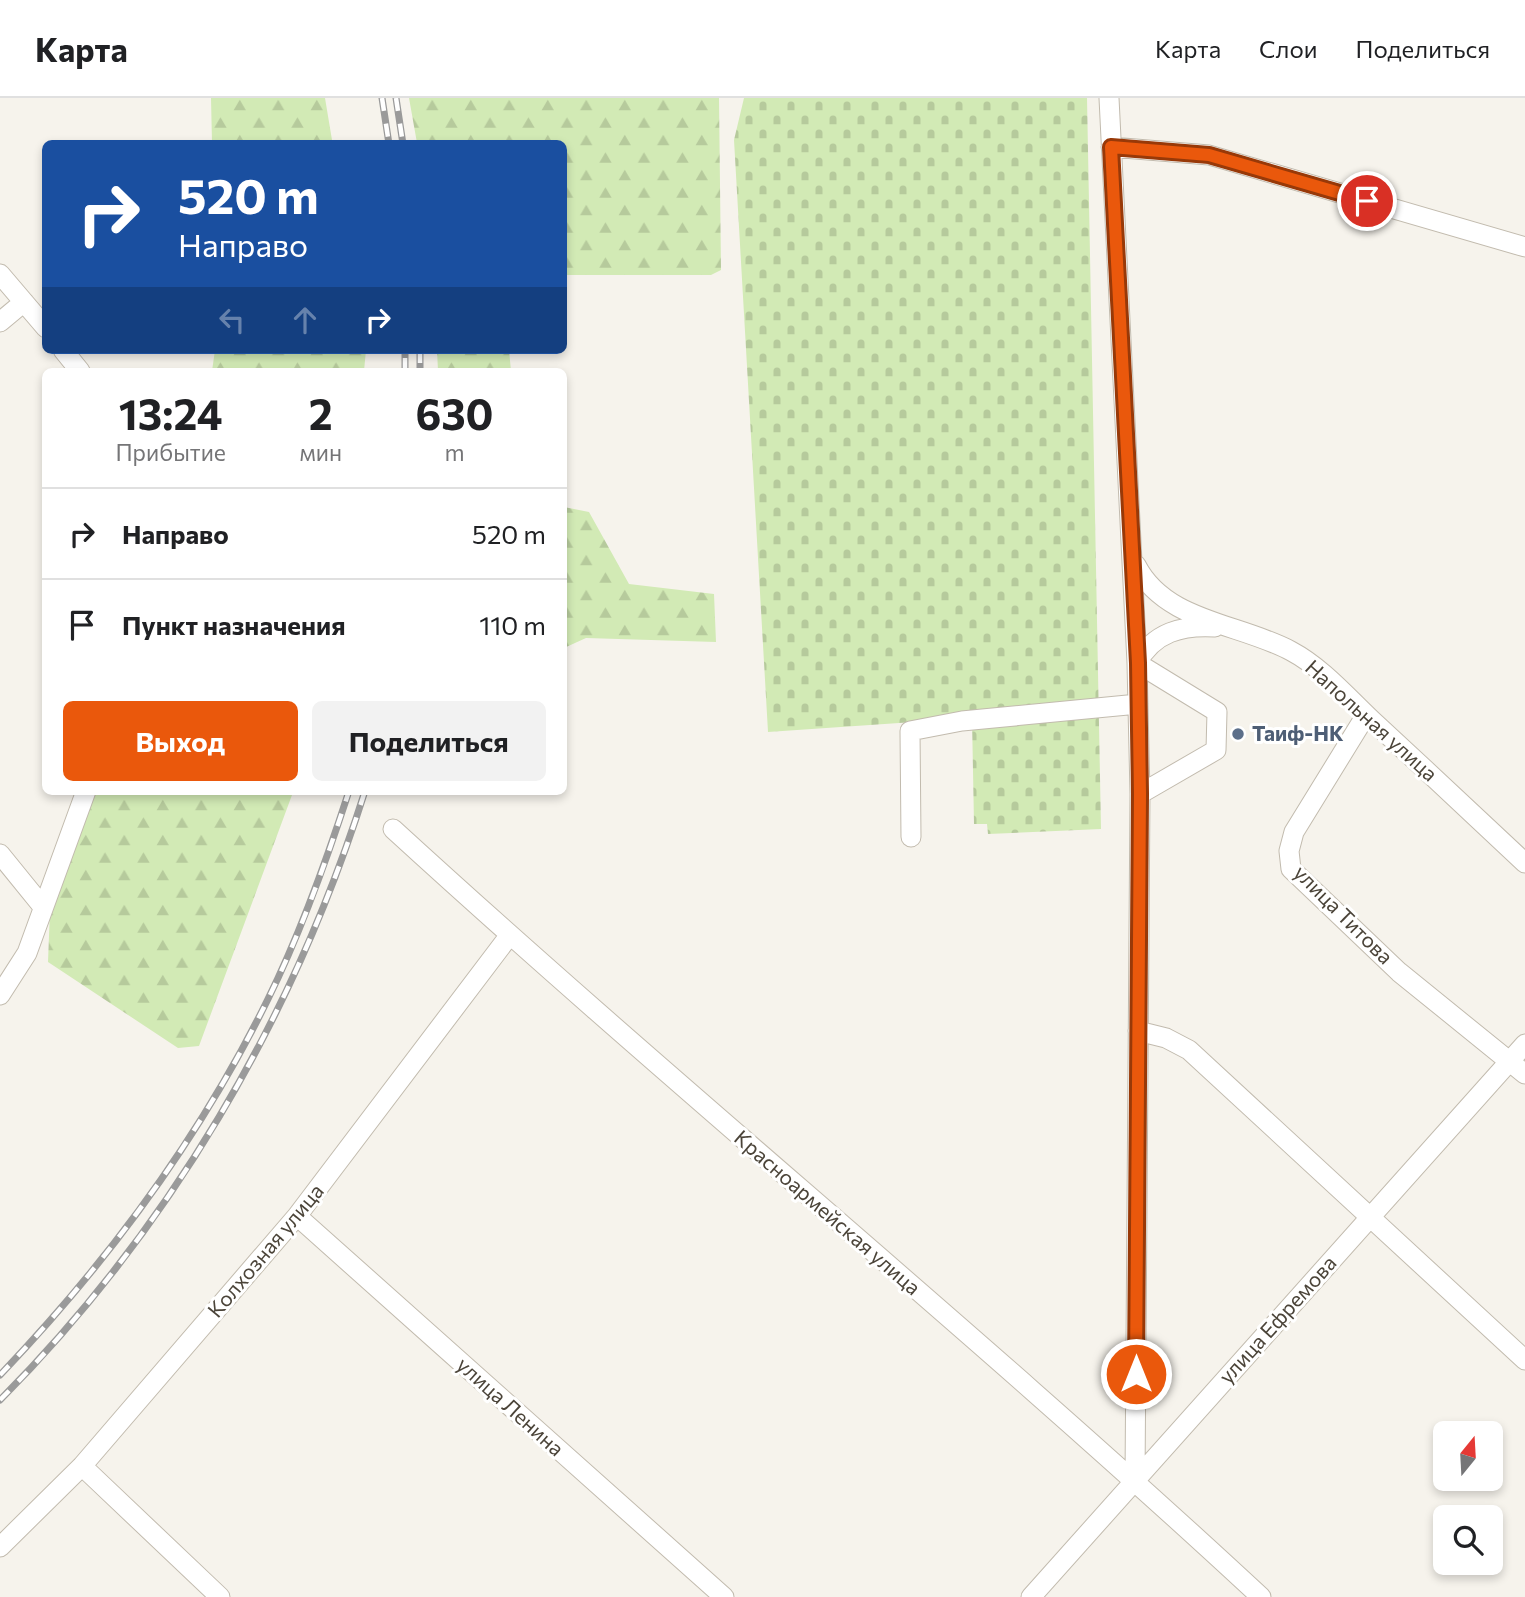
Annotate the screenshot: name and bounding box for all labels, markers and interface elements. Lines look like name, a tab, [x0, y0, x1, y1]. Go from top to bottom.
text: Карта	[35, 28, 128, 69]
text: Карта	[1155, 34, 1221, 63]
text: Слои	[1259, 34, 1317, 63]
text: Поделиться	[1355, 34, 1490, 63]
text: 520 m	[178, 164, 319, 224]
icon: right	[63, 168, 154, 259]
pin	[1337, 171, 1397, 231]
icon: arrive	[1348, 182, 1386, 220]
text: Направо	[178, 224, 308, 264]
icon: left	[213, 301, 251, 339]
icon: ahead	[286, 301, 324, 339]
icon: right	[359, 301, 397, 339]
text: 13:24	[119, 387, 223, 439]
text: 2	[309, 387, 333, 439]
text: 630	[416, 387, 494, 439]
text: Прибытие	[115, 438, 226, 466]
text: мин	[299, 438, 342, 466]
text: m	[444, 438, 465, 466]
icon: right	[63, 515, 101, 553]
text: Направо	[122, 518, 229, 549]
text: 520 m	[472, 518, 546, 549]
icon: arrive	[63, 606, 101, 644]
text: Пункт назначения	[122, 609, 346, 640]
text: 110 m	[479, 609, 546, 640]
street label: Напольная улица	[1301, 654, 1443, 786]
button: Выход	[63, 701, 298, 781]
button: Поделиться	[312, 701, 546, 781]
place label: Таиф-НК	[1252, 720, 1344, 745]
marker: Таиф-НК	[1230, 726, 1246, 742]
street label: улица Титова	[1289, 859, 1399, 969]
street label: Красноармейская улица	[730, 1124, 926, 1299]
street label: Колхозная улица	[202, 1178, 328, 1322]
street label: улица Ефремова	[1213, 1250, 1341, 1388]
position arrow	[1099, 1337, 1173, 1411]
street label: улица Ленина	[452, 1351, 570, 1460]
north arrow	[1433, 1421, 1503, 1491]
map controls	[1433, 1421, 1503, 1575]
button: search	[1433, 1505, 1503, 1575]

